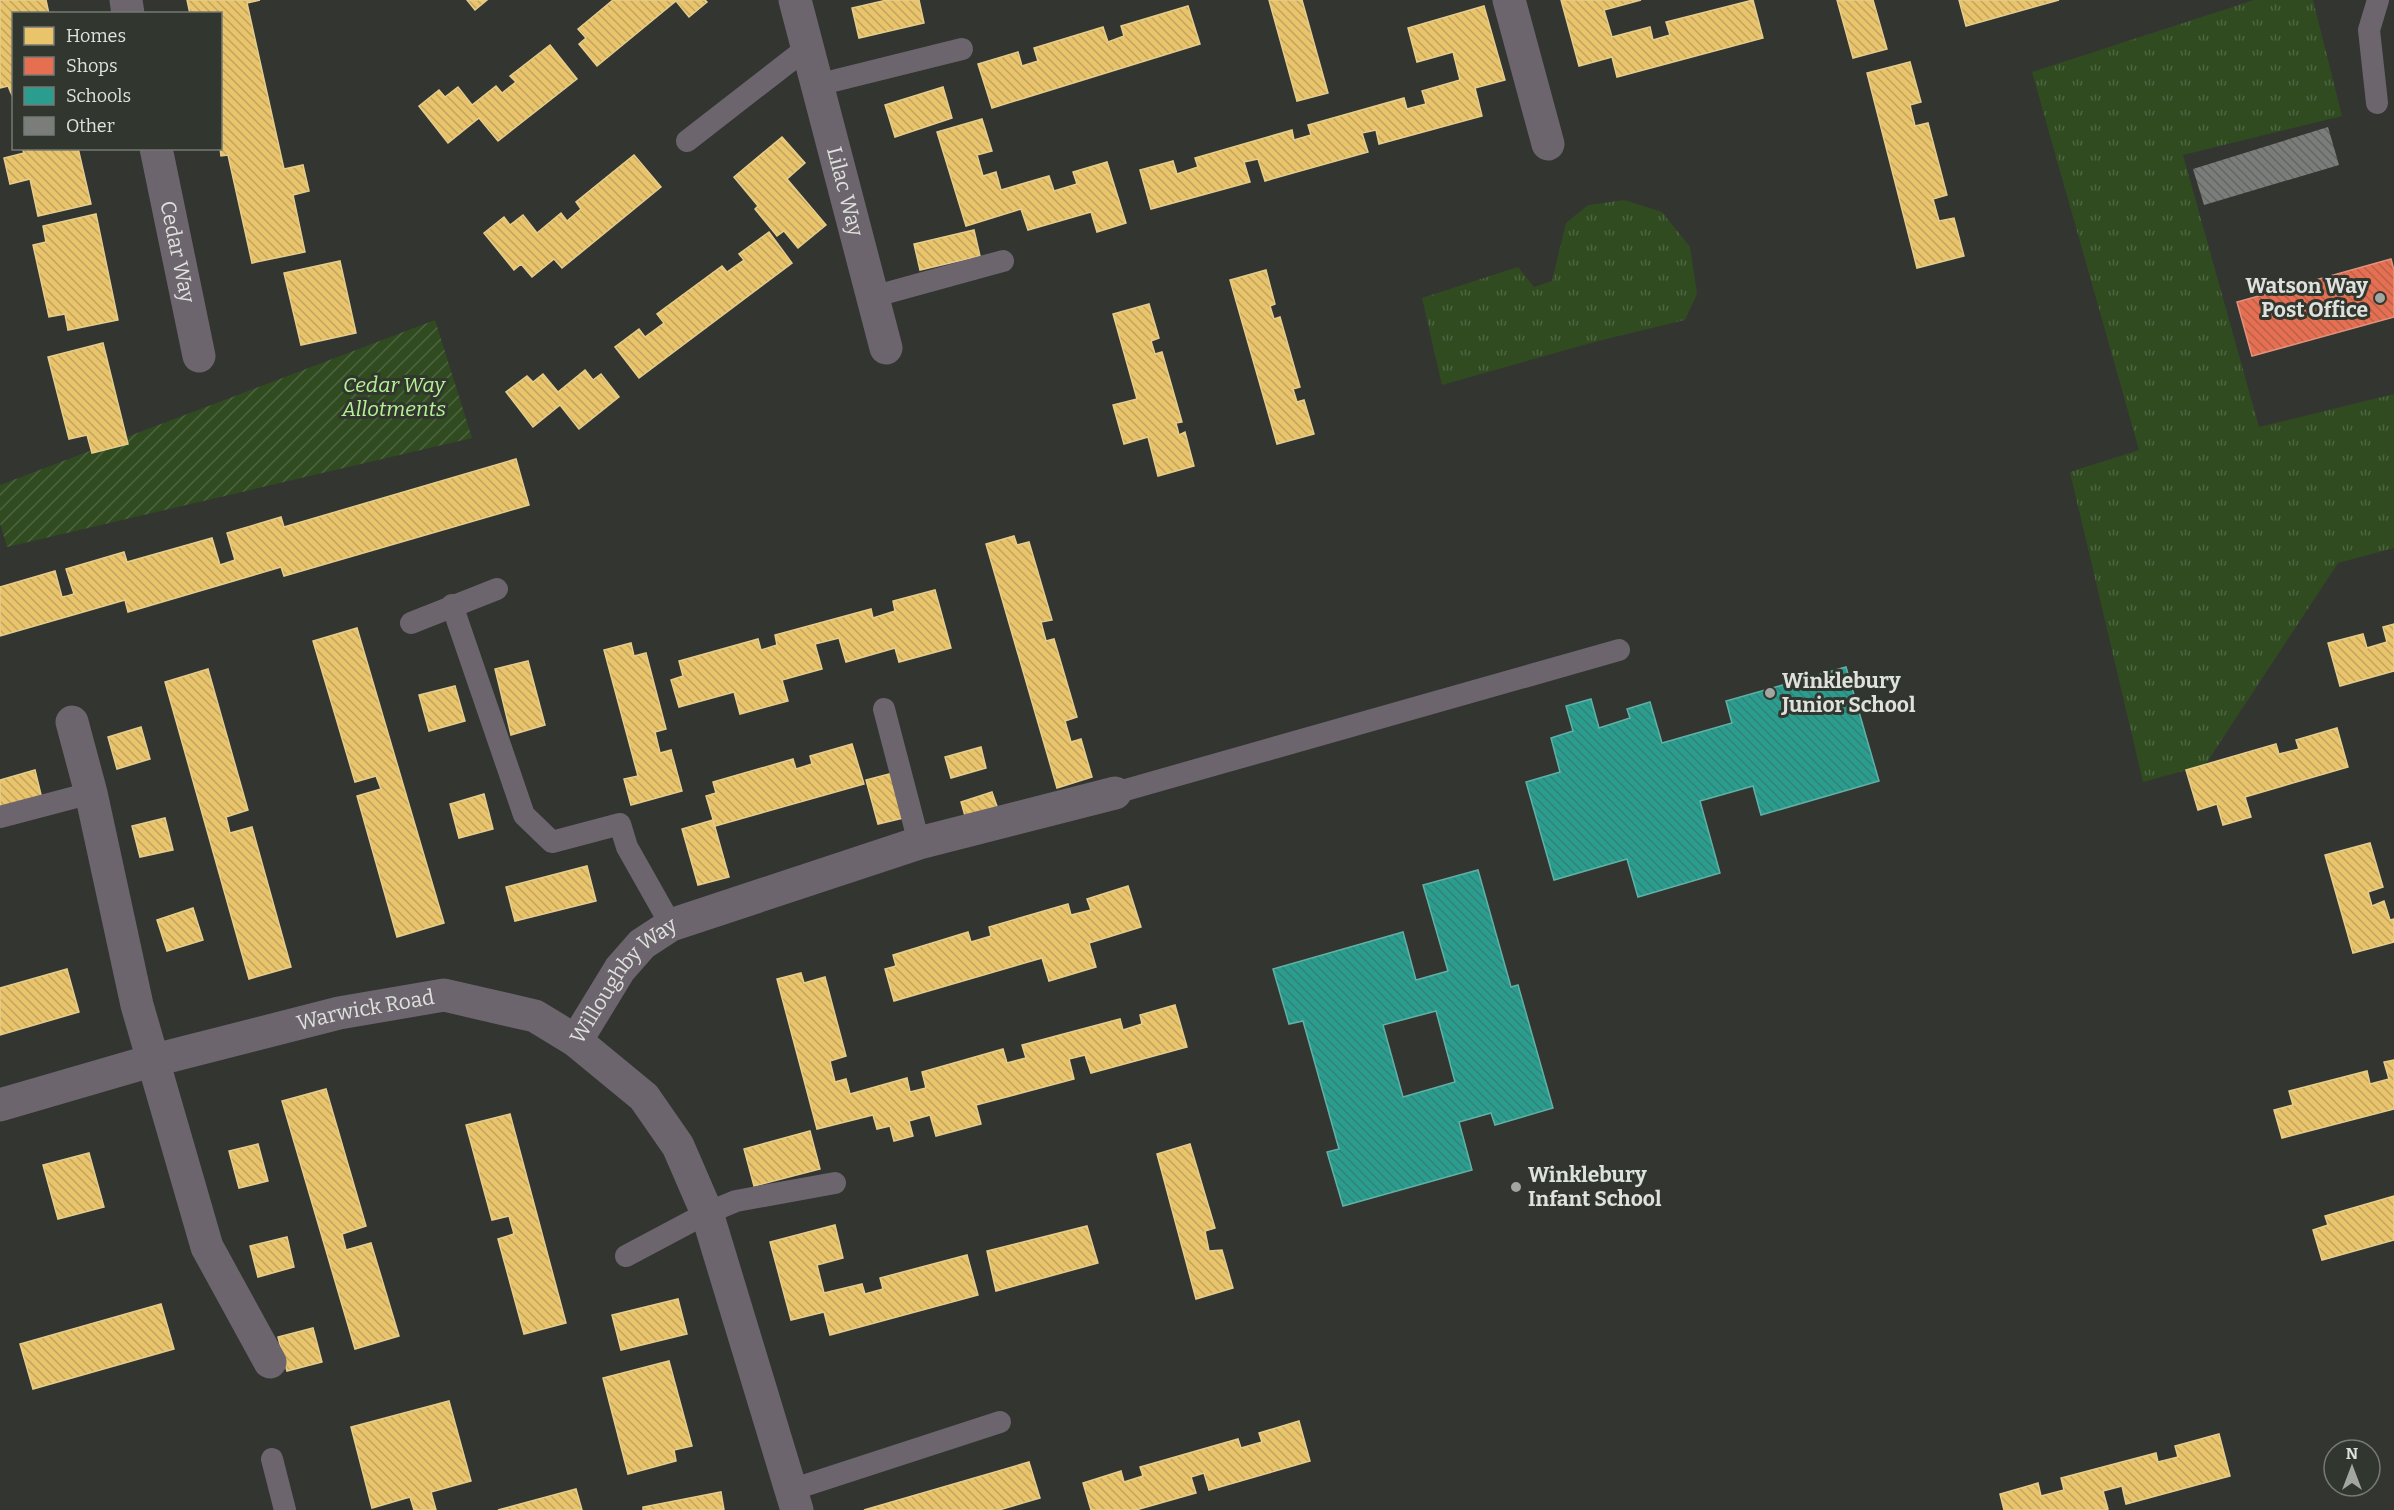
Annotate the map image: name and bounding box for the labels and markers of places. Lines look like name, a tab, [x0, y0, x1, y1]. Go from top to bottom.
place label: Watson Way Post Office	[2246, 273, 2368, 323]
marker: Watson Way Post Office	[2373, 291, 2387, 305]
place label: Winklebury Junior School	[1781, 668, 1916, 718]
marker: Winklebury Junior School	[1763, 686, 1777, 700]
place label: Winklebury Infant School	[1528, 1162, 1662, 1212]
marker: Winklebury Infant School	[1509, 1180, 1523, 1194]

